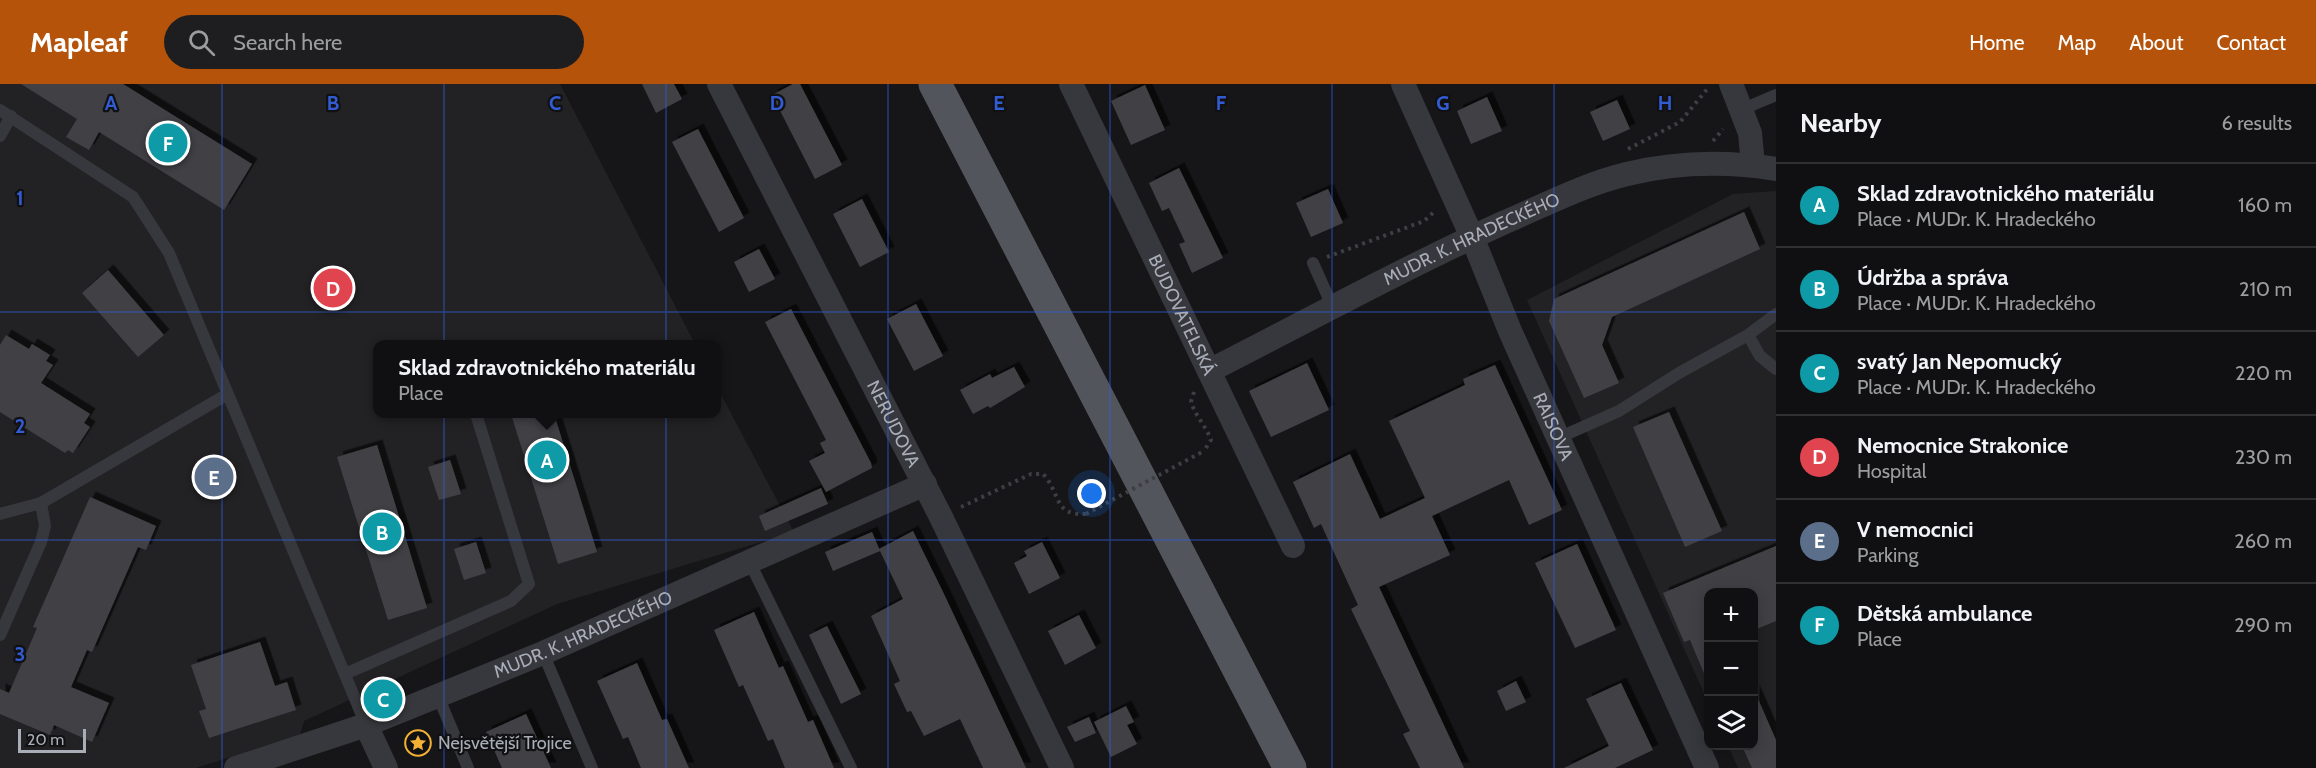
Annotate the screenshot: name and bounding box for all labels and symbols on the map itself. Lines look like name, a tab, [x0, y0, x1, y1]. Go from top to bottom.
text: A	[105, 91, 118, 115]
text: B	[327, 91, 339, 115]
text: C	[549, 91, 561, 115]
text: D	[770, 91, 784, 115]
text: E	[993, 91, 1005, 115]
text: F	[1216, 91, 1227, 115]
text: G	[1436, 91, 1450, 115]
text: H	[1658, 91, 1672, 115]
pin: F	[148, 120, 188, 166]
text: 1	[16, 186, 24, 210]
street label: MUDR. K. HRADECKÉHO	[1380, 188, 1563, 290]
street label: BUDOVATELSKÁ	[1144, 251, 1220, 379]
pin: D	[314, 266, 352, 310]
street label: NERUDOVA	[862, 377, 925, 471]
street label: RAISOVA	[1528, 389, 1578, 464]
text: 2	[15, 414, 25, 438]
pin: A	[528, 438, 566, 482]
pin: E	[194, 454, 234, 500]
your location	[1077, 479, 1106, 508]
pin: B	[362, 510, 401, 554]
street label: MUDR. K. HRADECKÉHO	[490, 586, 676, 683]
text: 3	[15, 642, 25, 666]
pin: C	[364, 676, 403, 722]
scale bar	[18, 726, 86, 754]
place icon: Nejsvětější Trojice	[403, 728, 433, 758]
place label: Nejsvětější Trojice	[438, 732, 572, 754]

